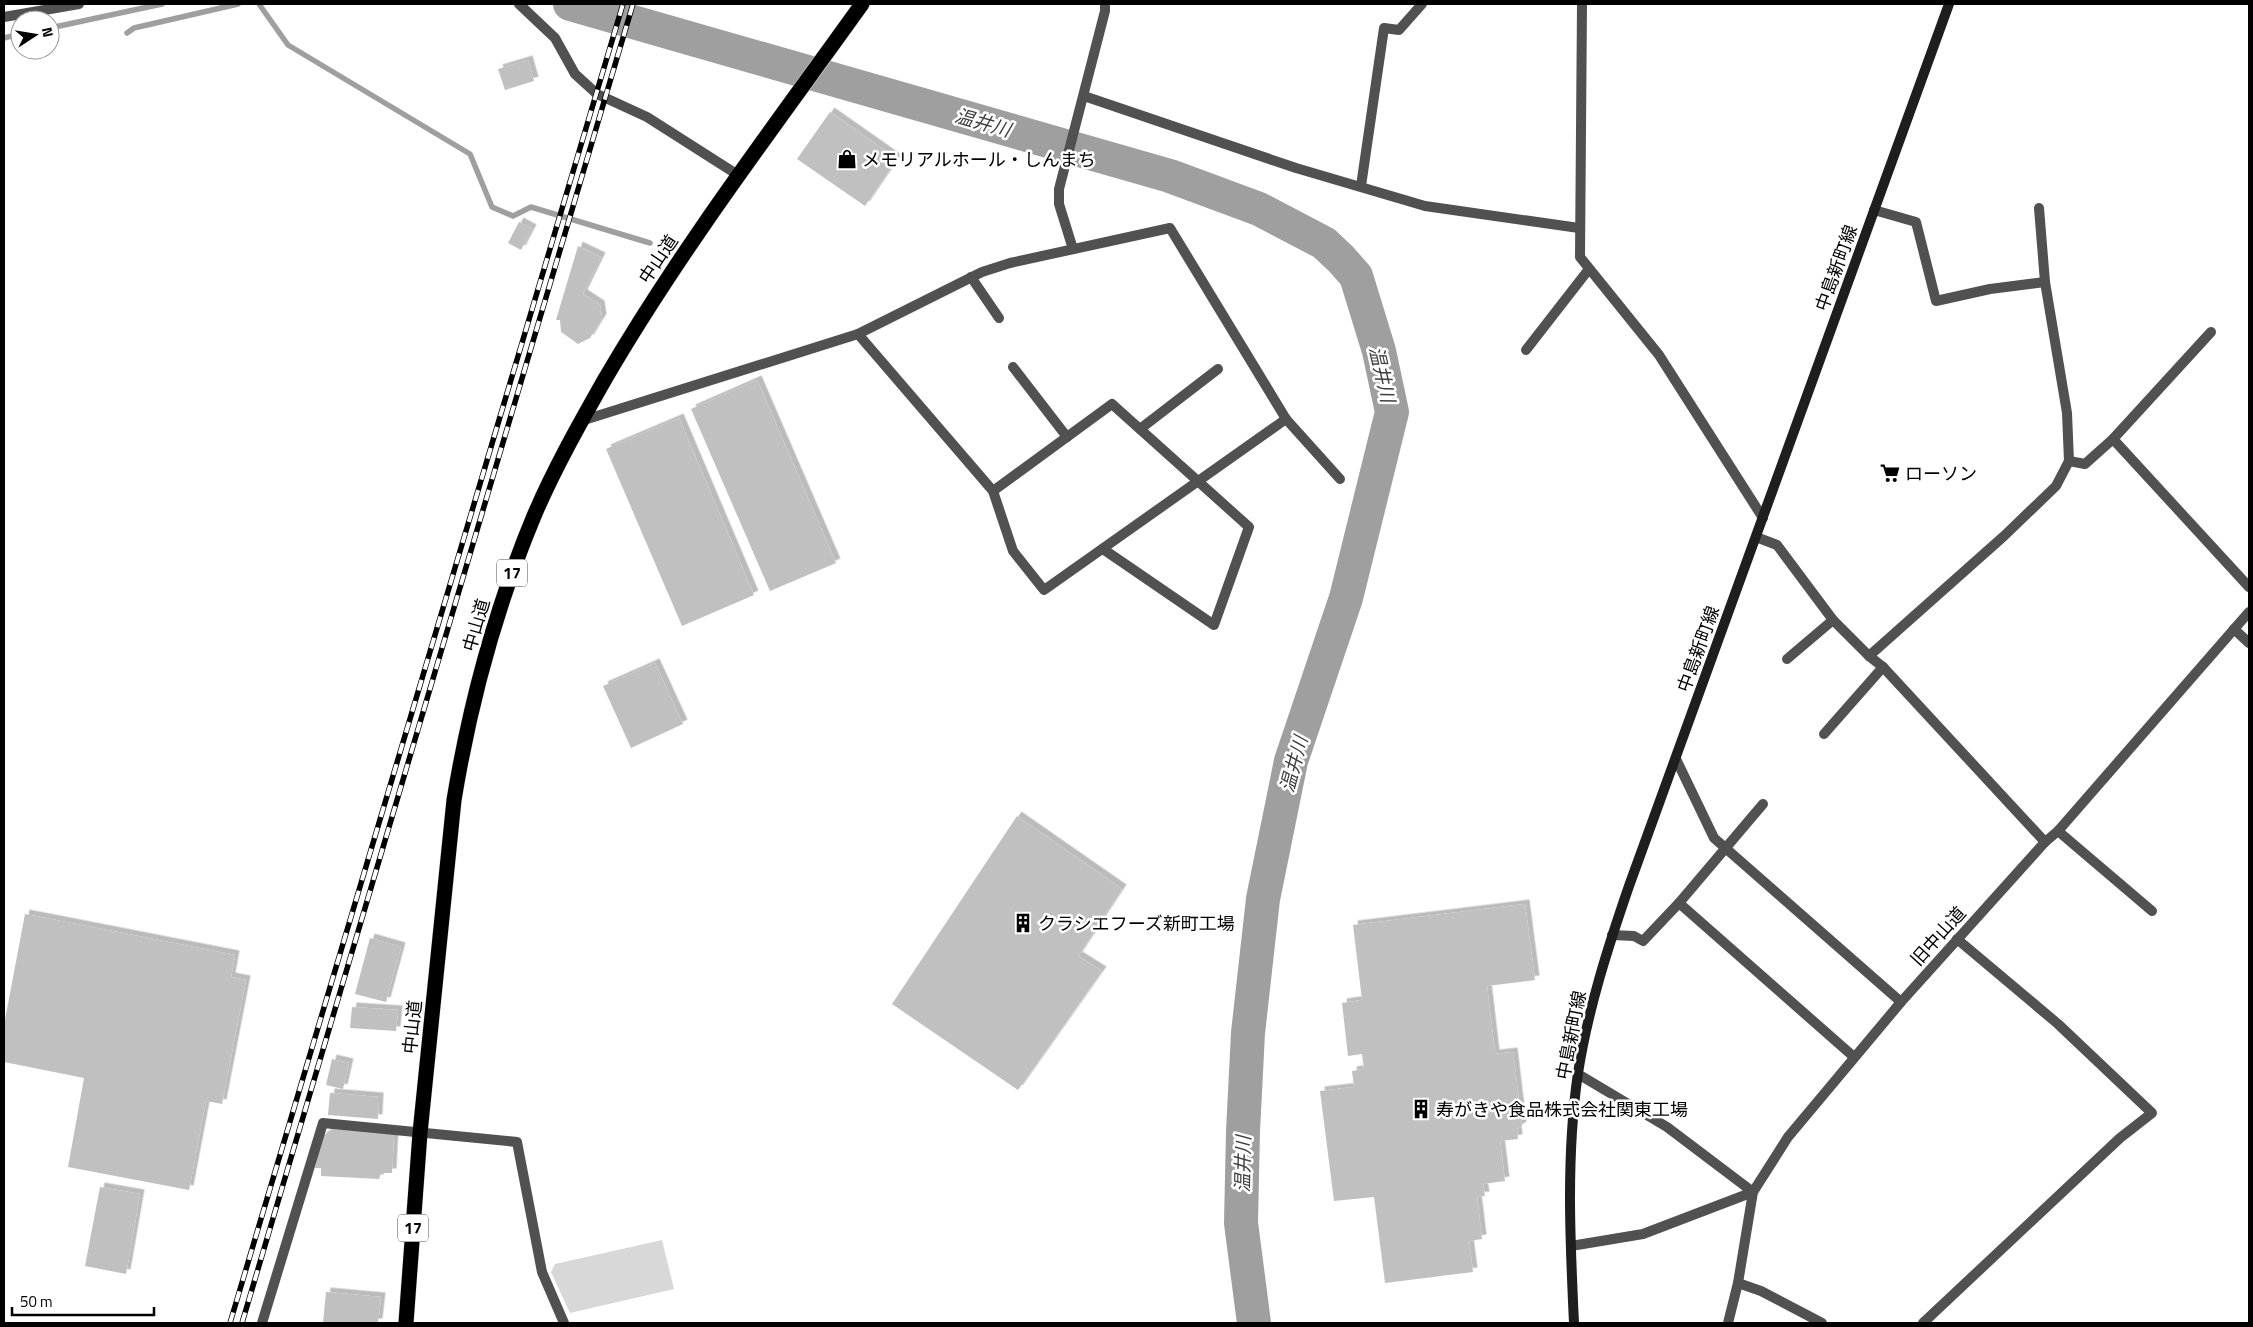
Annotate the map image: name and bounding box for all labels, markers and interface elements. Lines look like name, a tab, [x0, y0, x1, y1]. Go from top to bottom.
north arrow	[10, 10, 60, 60]
text: N	[37, 25, 59, 39]
water label: 温井川	[952, 100, 1016, 144]
place label: メモリアルホール・しんまち	[862, 146, 1096, 173]
shop icon: メモリアルホール・しんまち	[836, 148, 858, 170]
street label: 中島新町線	[1808, 221, 1864, 315]
street label: 中山道	[632, 229, 684, 289]
water label: 温井川	[1362, 343, 1404, 407]
place label: ローソン	[1905, 460, 1977, 487]
supermarket icon: ローソン	[1879, 462, 1901, 484]
road number: 17	[497, 560, 527, 586]
street label: 中山道	[456, 595, 496, 655]
street label: 中島新町線	[1670, 602, 1726, 696]
water label: 温井川	[1272, 731, 1315, 795]
street label: 旧中山道	[1904, 900, 1972, 972]
place label: クラシエフーズ新町工場	[1038, 910, 1235, 937]
building icon: クラシエフーズ新町工場	[1012, 912, 1034, 934]
street label: 中島新町線	[1549, 988, 1593, 1082]
street label: 中山道	[396, 999, 428, 1055]
place label: 寿がきや食品株式会社関東工場	[1436, 1096, 1688, 1123]
building icon: 寿がきや食品株式会社関東工場	[1410, 1098, 1432, 1120]
water label: 温井川	[1227, 1133, 1257, 1193]
road number: 17	[398, 1214, 428, 1242]
scale bar	[12, 1284, 155, 1316]
text: 50 m	[20, 1290, 53, 1313]

